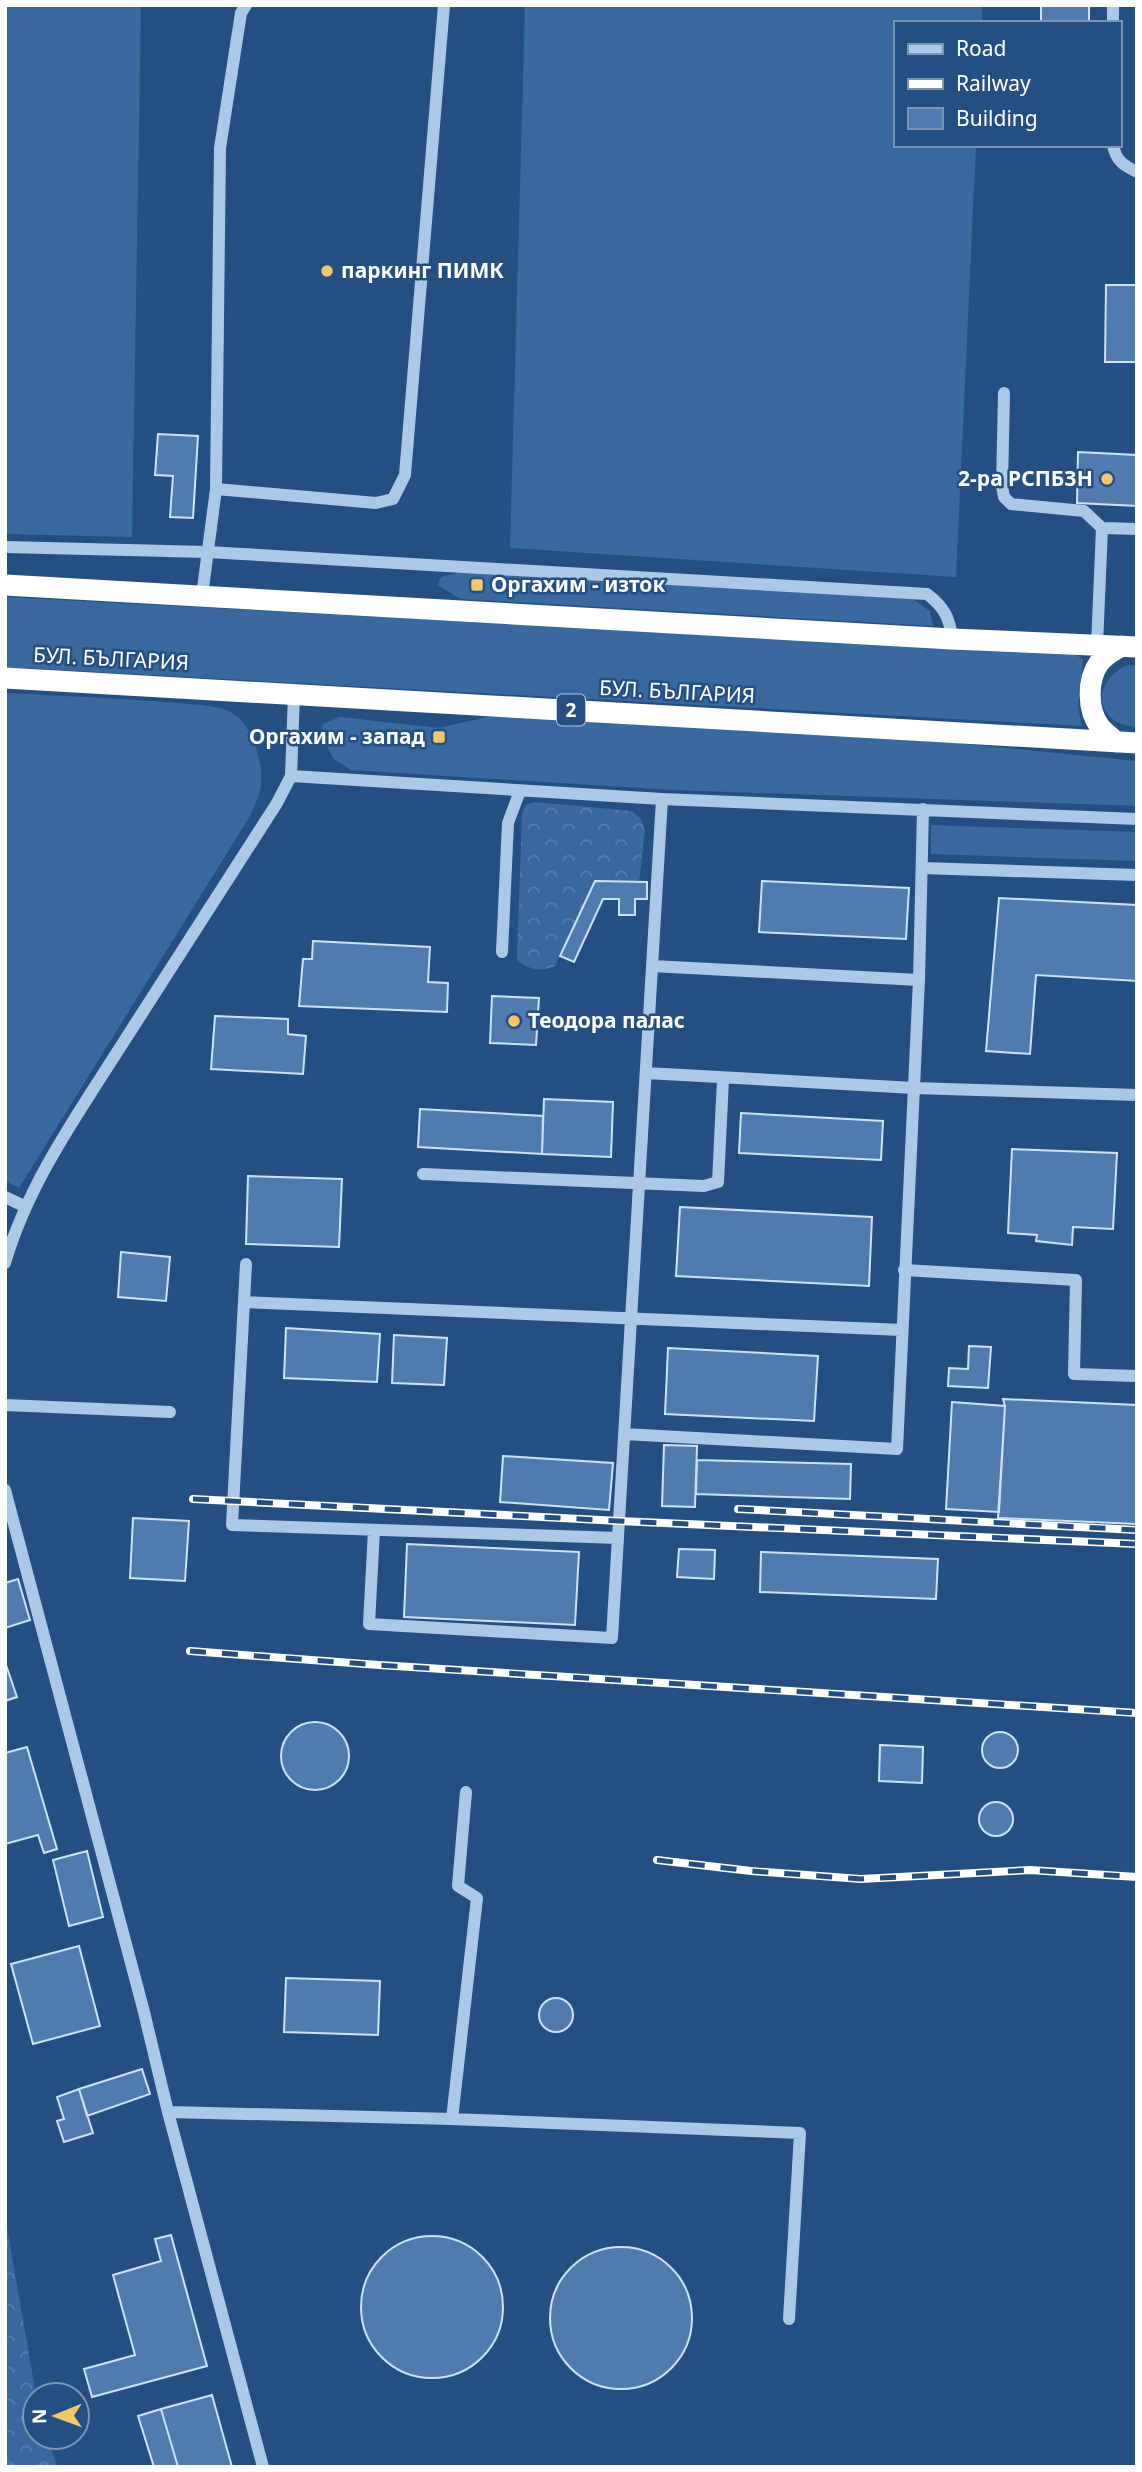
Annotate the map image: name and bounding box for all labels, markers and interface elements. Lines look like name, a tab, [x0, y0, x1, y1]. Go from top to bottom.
legend	[894, 21, 1121, 147]
text: Road	[956, 34, 1006, 62]
text: Railway	[956, 69, 1031, 97]
text: Building	[956, 104, 1038, 132]
place label: паркинг ПИМК	[341, 256, 504, 284]
marker: паркинг ПИМК	[319, 263, 335, 279]
place label: 2-ра РСПБЗН	[958, 464, 1093, 492]
marker: 2-ра РСПБЗН	[1099, 471, 1115, 487]
place label: Оргахим - изток	[491, 570, 665, 598]
marker: Оргахим - изток	[469, 577, 485, 593]
street label: БУЛ. БЪЛГАРИЯ	[32, 640, 190, 676]
street label: БУЛ. БЪЛГАРИЯ	[598, 673, 756, 709]
road number: 2	[557, 694, 585, 726]
place label: Оргахим - запад	[249, 722, 426, 750]
marker: Оргахим - запад	[431, 729, 447, 745]
place label: Теодора палас	[528, 1006, 685, 1034]
marker: Теодора палас	[506, 1013, 522, 1029]
north arrow	[21, 2381, 91, 2451]
text: N	[26, 2408, 52, 2424]

